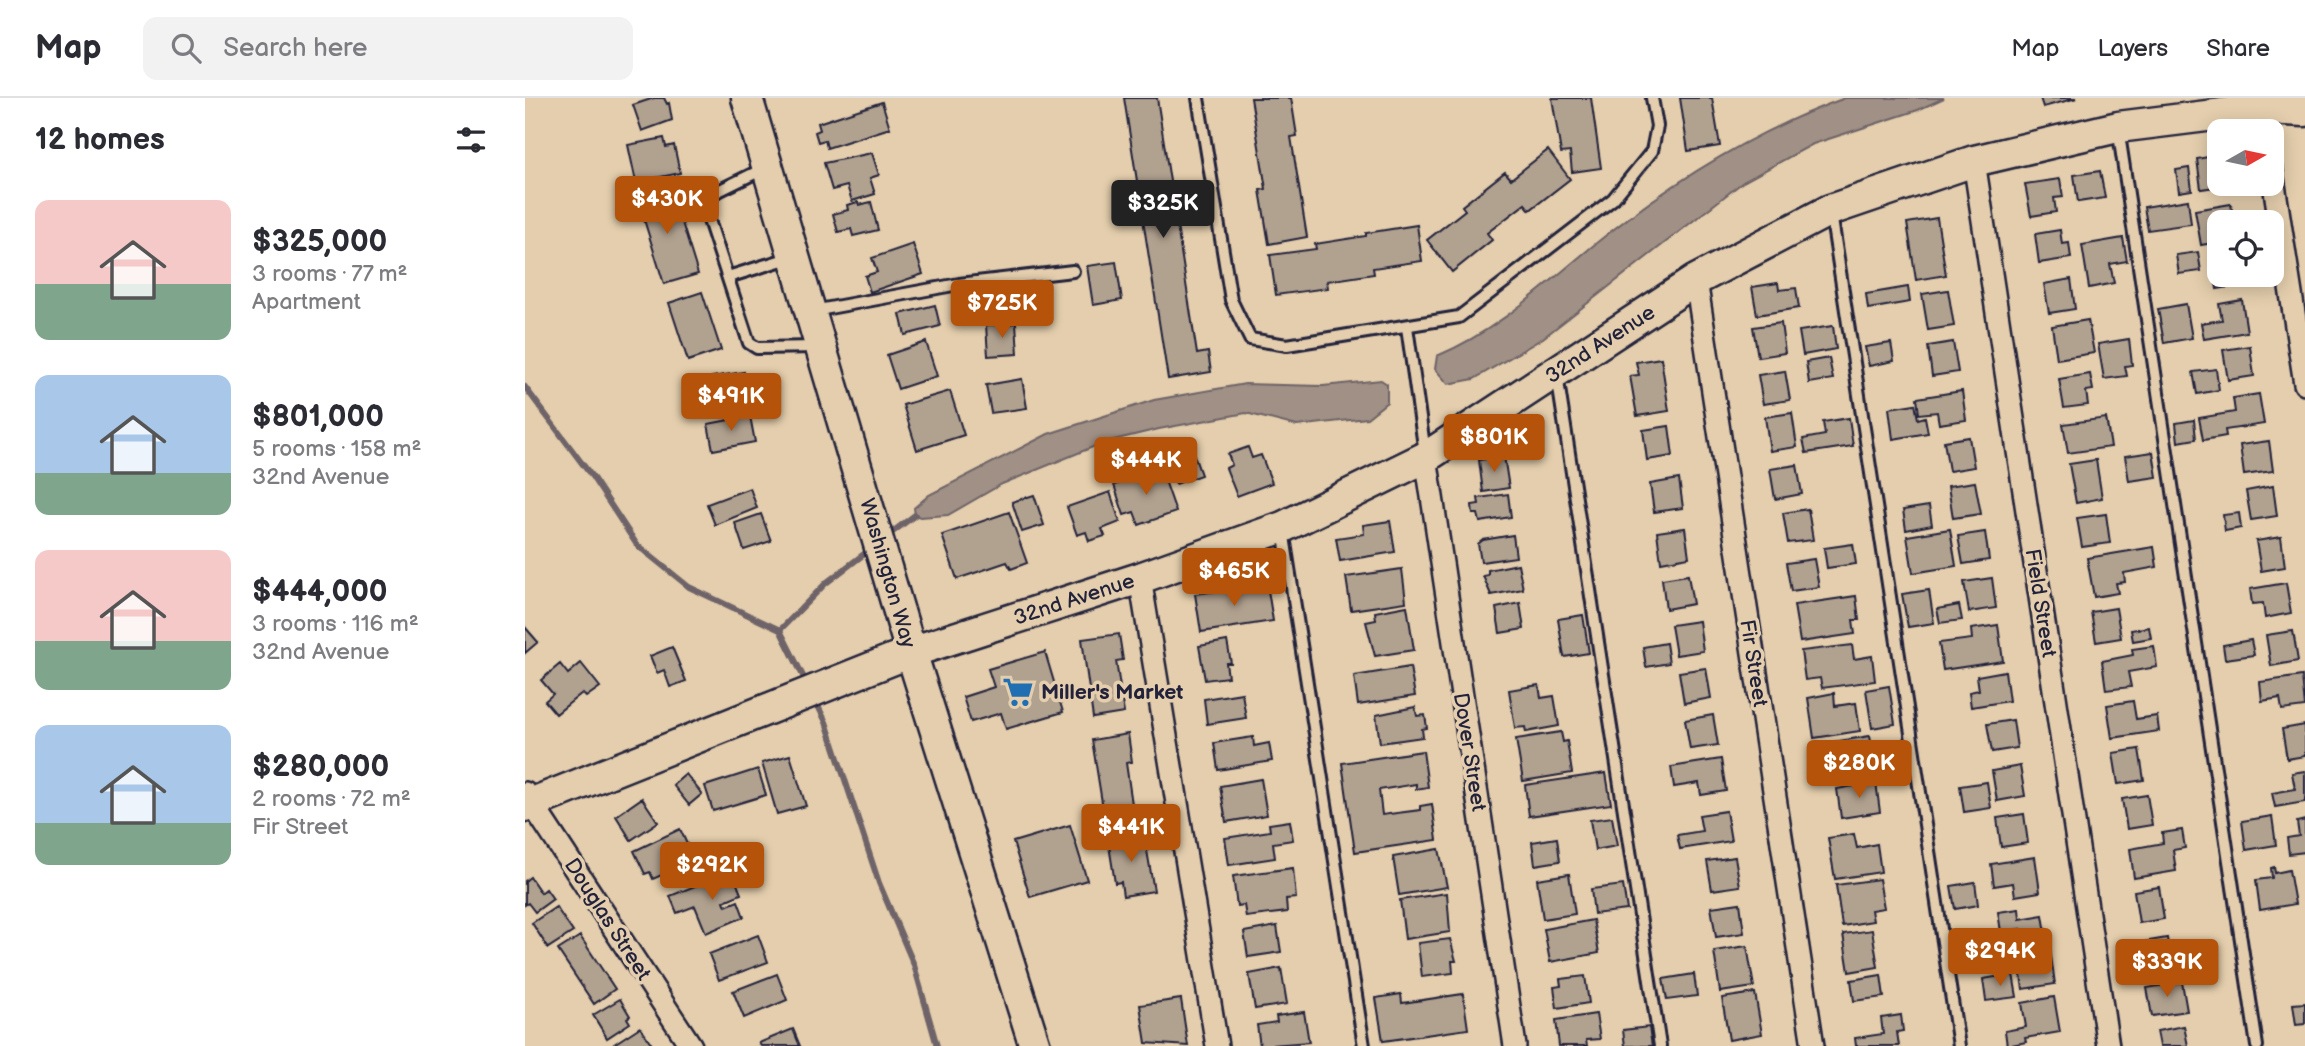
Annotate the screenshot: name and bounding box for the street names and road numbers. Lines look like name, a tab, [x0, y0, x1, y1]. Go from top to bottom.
street label: 32nd Avenue	[1541, 300, 1660, 389]
street label: Washington Way	[854, 495, 921, 651]
street label: Field Street	[2020, 547, 2061, 660]
street label: 32nd Avenue	[1011, 568, 1138, 631]
street label: Fir Street	[1734, 618, 1773, 709]
street label: Dover Street	[1448, 691, 1491, 814]
street label: Douglas Street	[559, 854, 657, 985]

